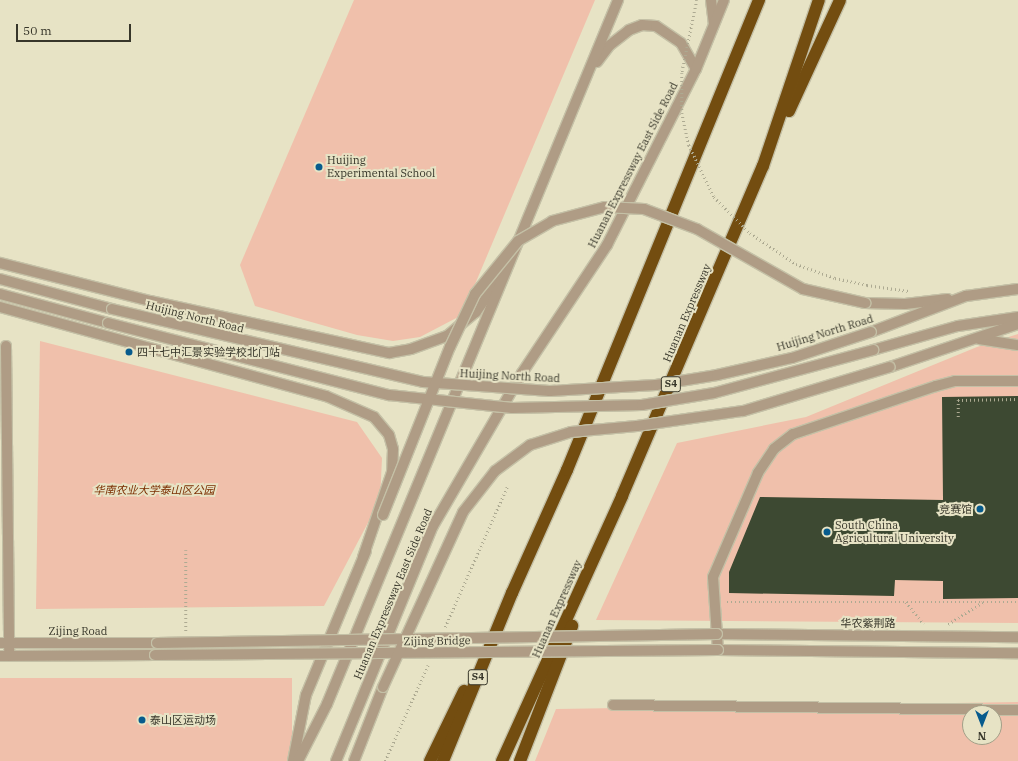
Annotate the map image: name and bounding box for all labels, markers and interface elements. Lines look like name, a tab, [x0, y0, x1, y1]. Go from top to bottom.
scale bar	[18, 16, 133, 42]
text: 50 m	[23, 23, 52, 38]
street label: Huanan Expressway East Side Road	[585, 80, 681, 250]
place label: Huijing Experimental School	[327, 154, 435, 180]
marker: Huijing Experimental School	[314, 162, 324, 172]
street label: Huanan Expressway	[660, 262, 714, 364]
street label: Huijing North Road	[145, 298, 245, 336]
street label: Huijing North Road	[775, 312, 875, 354]
place label: 四十七中汇景实验学校北门站	[137, 345, 280, 359]
marker: 四十七中汇景实验学校北门站	[124, 347, 134, 357]
street label: Huijing North Road	[459, 367, 561, 385]
road number: S4	[660, 376, 682, 392]
park label: 华南农业大学泰山区公园	[94, 483, 214, 497]
place label: 竞赛馆	[939, 502, 972, 516]
marker: 竞赛馆	[975, 504, 985, 514]
street label: Huanan Expressway East Side Road	[351, 507, 435, 681]
place label: South China Agricultural University	[835, 519, 954, 545]
marker: South China Agricultural University	[822, 527, 832, 537]
street label: Huanan Expressway	[529, 558, 585, 660]
street label: 华农紫荆路	[841, 616, 895, 630]
street label: Zijing Road	[48, 624, 108, 638]
street label: Zijing Bridge	[403, 634, 471, 648]
road number: S4	[467, 669, 489, 685]
north arrow	[962, 705, 1002, 745]
place label: 泰山区运动场	[150, 713, 216, 727]
marker: 泰山区运动场	[137, 715, 147, 725]
text: N	[978, 729, 986, 743]

